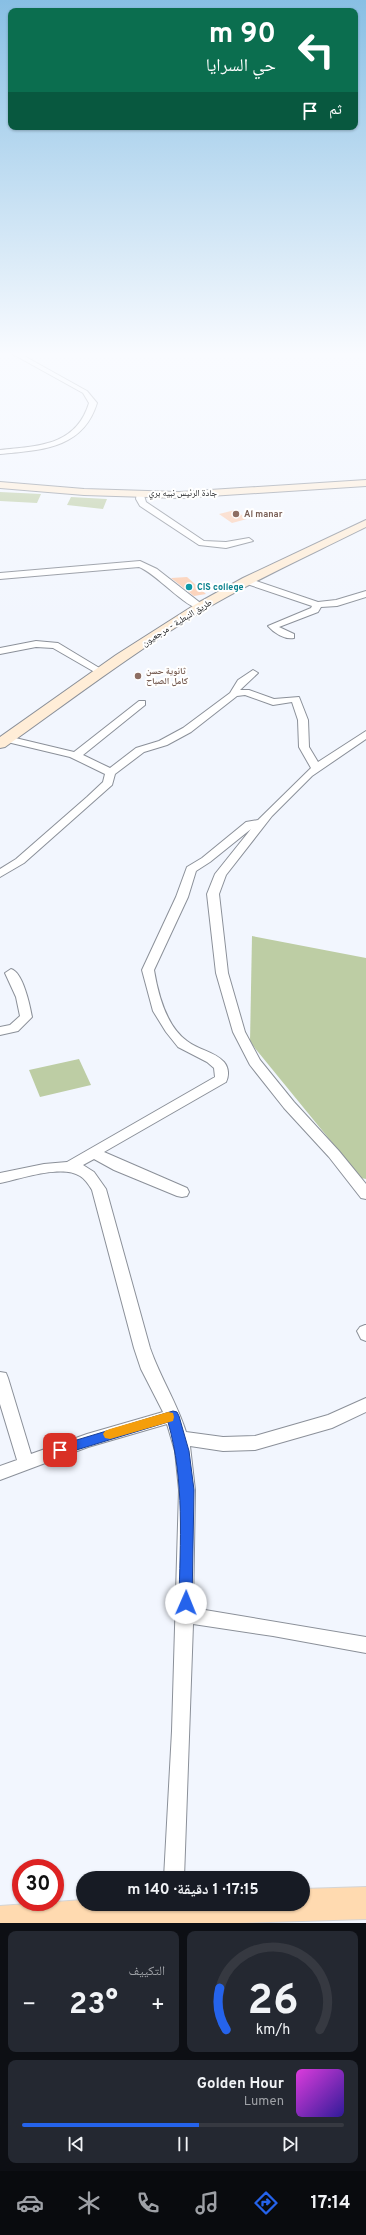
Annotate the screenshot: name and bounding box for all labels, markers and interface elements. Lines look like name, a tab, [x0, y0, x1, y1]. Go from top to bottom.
text: 90 m	[209, 17, 276, 53]
icon: left	[290, 24, 342, 76]
text: حي السرايا	[206, 55, 276, 78]
icon: arrive	[299, 100, 321, 122]
text: ثم	[329, 101, 342, 120]
street label: جادة الرئيس نبيه بري	[149, 488, 217, 500]
marker: Al manar	[231, 509, 241, 519]
place label: Al manar	[244, 509, 283, 520]
marker: CIS college	[184, 582, 194, 592]
place label: CIS college	[197, 582, 244, 593]
street label: طريق النبطية - مرجعيون	[140, 597, 214, 649]
place label: ثانوية حسن كامل الصباح	[146, 666, 188, 687]
marker: ثانوية حسن كامل الصباح	[133, 671, 143, 681]
pin	[43, 1433, 77, 1467]
icon: arrive	[49, 1439, 71, 1461]
position arrow	[165, 1582, 207, 1624]
speed limit sign: 30	[12, 1859, 64, 1911]
text: 17:15 · 1 دقيقة · 140 m	[127, 1881, 259, 1900]
text: التكييف	[129, 1964, 165, 1980]
text: 26	[247, 1975, 298, 2028]
text: 23°	[69, 1987, 118, 2024]
text: −	[22, 1992, 36, 2019]
text: +	[151, 1992, 165, 2019]
text: km/h	[255, 2020, 290, 2038]
text: Golden Hour	[197, 2075, 284, 2094]
text: Lumen	[244, 2094, 284, 2110]
icon: previous	[65, 2133, 87, 2155]
icon: pause	[172, 2133, 194, 2155]
icon: next	[279, 2133, 301, 2155]
icon: car	[16, 2189, 44, 2217]
icon: climate	[75, 2189, 103, 2217]
icon: phone	[134, 2189, 162, 2217]
icon: music	[193, 2189, 221, 2217]
icon: directions	[252, 2189, 280, 2217]
text: 17:14	[311, 2192, 351, 2215]

